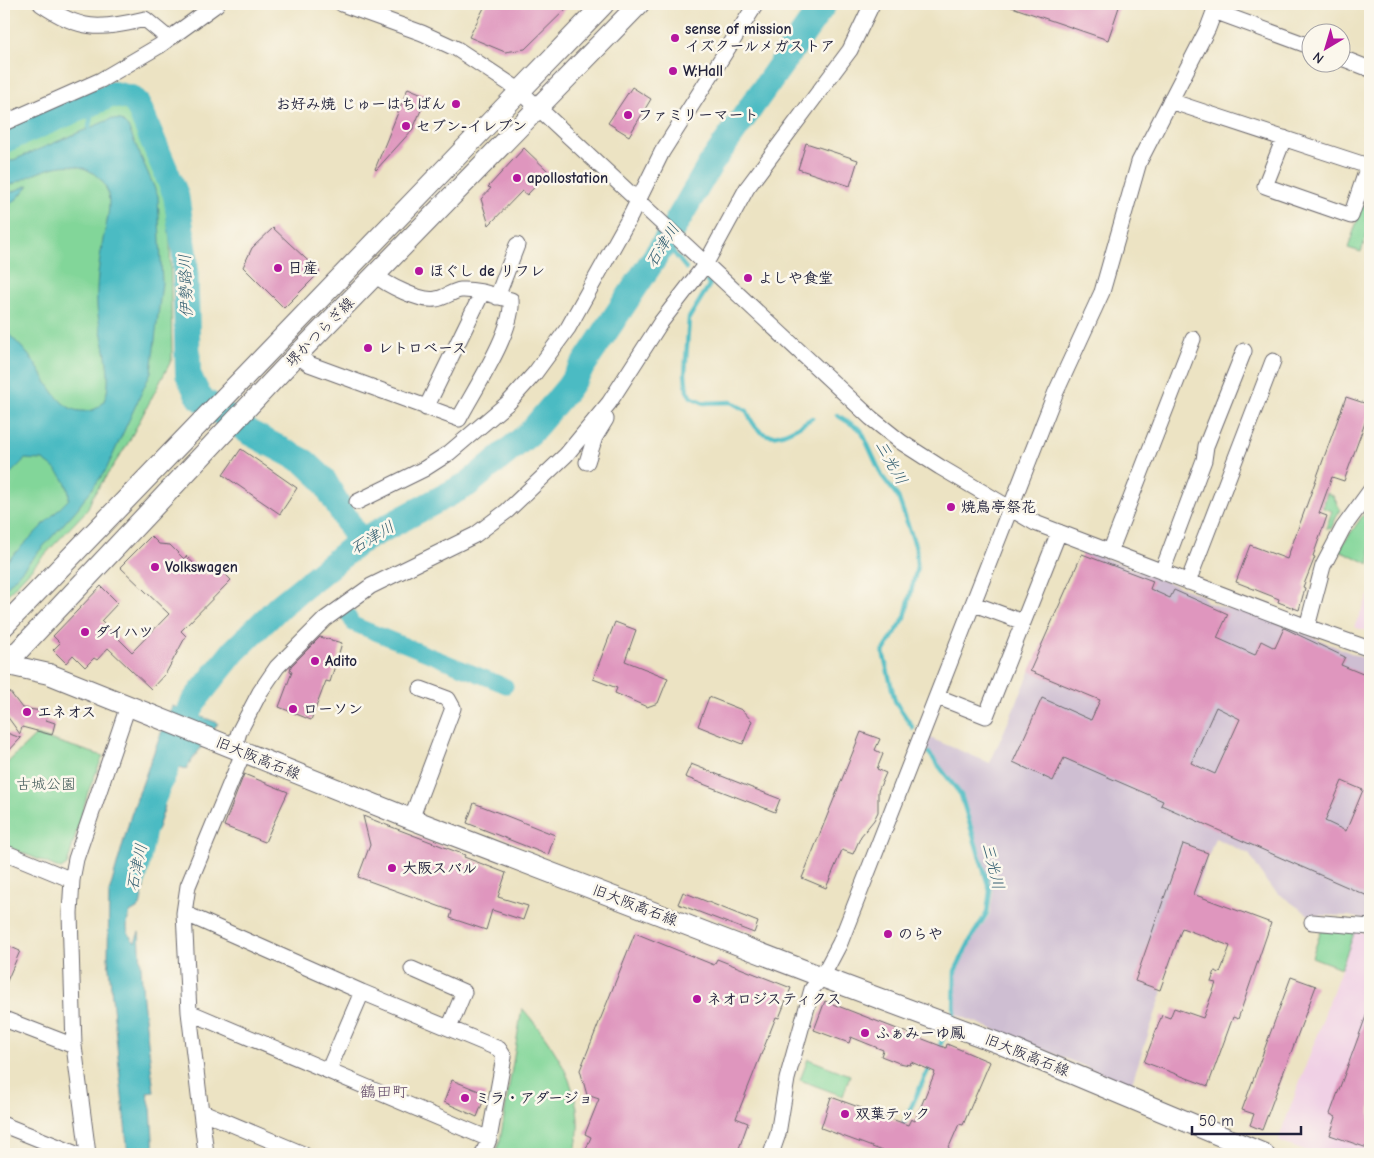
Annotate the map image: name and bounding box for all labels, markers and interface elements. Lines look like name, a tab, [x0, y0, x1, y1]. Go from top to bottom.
place label: sense of mission イズクールメガストア	[685, 20, 835, 55]
north arrow	[1302, 22, 1352, 72]
marker: sense of mission イズクールメガストア	[669, 32, 681, 44]
text: N	[1309, 48, 1327, 67]
place label: W;Hall	[683, 62, 723, 80]
marker: W;Hall	[667, 65, 679, 77]
place label: お好み焼 じゅーはちばん	[276, 95, 446, 113]
marker: お好み焼 じゅーはちばん	[450, 98, 462, 110]
place label: ファミリーマート	[638, 106, 759, 124]
marker: ファミリーマート	[622, 109, 634, 121]
place label: セブン-イレブン	[416, 117, 527, 135]
marker: セブン-イレブン	[400, 120, 412, 132]
place label: apollostation	[527, 169, 608, 187]
marker: apollostation	[511, 172, 523, 184]
water label: 石津川	[642, 220, 683, 271]
water label: 伊勢路川	[176, 254, 196, 318]
place label: 日産	[288, 259, 318, 277]
marker: 日産	[272, 262, 284, 274]
place label: ほぐし de リフレ	[429, 262, 545, 280]
marker: ほぐし de リフレ	[413, 265, 425, 277]
place label: よしや食堂	[758, 269, 833, 287]
marker: よしや食堂	[742, 272, 754, 284]
street label: 堺かつらぎ線	[282, 293, 358, 371]
place label: レトロベース	[378, 339, 467, 357]
marker: レトロベース	[362, 342, 374, 354]
water label: 三光川	[872, 437, 911, 488]
place label: 焼鳥亭祭花	[961, 498, 1036, 516]
marker: 焼鳥亭祭花	[945, 501, 957, 513]
water label: 石津川	[347, 518, 398, 558]
place label: Volkswagen	[165, 558, 238, 576]
marker: Volkswagen	[149, 561, 161, 573]
place label: ダイハツ	[95, 623, 154, 641]
marker: ダイハツ	[79, 626, 91, 638]
place label: Adito	[325, 652, 357, 670]
marker: Adito	[309, 655, 321, 667]
place label: ローソン	[303, 700, 363, 718]
place label: エネオス	[37, 703, 96, 721]
marker: ローソン	[287, 703, 299, 715]
marker: エネオス	[21, 706, 33, 718]
street label: 旧大阪高石線	[213, 733, 303, 783]
park label: 古城公園	[16, 775, 76, 793]
water label: 三光川	[978, 841, 1008, 892]
water label: 石津川	[123, 842, 151, 893]
place label: 大阪スバル	[402, 859, 477, 877]
marker: 大阪スバル	[386, 862, 398, 874]
street label: 旧大阪高石線	[590, 880, 680, 930]
place label: のらや	[898, 925, 943, 943]
marker: のらや	[882, 928, 894, 940]
place label: ネオロジスティクス	[707, 990, 841, 1008]
marker: ネオロジスティクス	[691, 993, 703, 1005]
place label: ふぁみーゆ鳳	[875, 1024, 965, 1042]
marker: ふぁみーゆ鳳	[859, 1027, 871, 1039]
street label: 旧大阪高石線	[982, 1030, 1072, 1080]
district label: 鶴田町	[360, 1083, 408, 1101]
place label: ミラ・アダージョ	[475, 1089, 593, 1107]
marker: ミラ・アダージョ	[459, 1092, 471, 1104]
scale bar	[1192, 1103, 1300, 1135]
place label: 双葉テック	[855, 1105, 930, 1123]
marker: 双葉テック	[839, 1108, 851, 1120]
text: 50 m	[1199, 1112, 1234, 1130]

